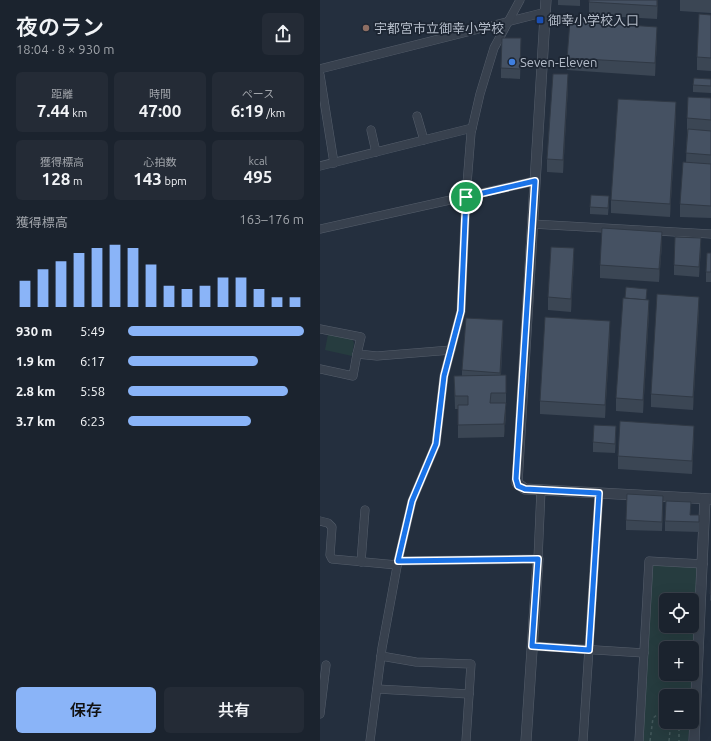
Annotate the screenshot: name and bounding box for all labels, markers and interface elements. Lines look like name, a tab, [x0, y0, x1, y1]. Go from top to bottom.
button: share	[262, 13, 304, 55]
place label: 御幸小学校入口	[548, 13, 639, 27]
text: 夜のラン	[16, 14, 104, 39]
marker: 御幸小学校入口	[535, 15, 545, 25]
place label: 宇都宮市立御幸小学校	[374, 21, 504, 35]
marker: 宇都宮市立御幸小学校	[361, 23, 371, 33]
text: 18:04 · 8 × 930 m	[16, 42, 115, 56]
place label: Seven-Eleven	[520, 55, 597, 69]
marker: Seven-Eleven	[507, 57, 517, 67]
text: 距離	[51, 88, 73, 100]
text: 時間	[149, 88, 171, 100]
text: ペース	[242, 88, 274, 100]
text: 7.44	[37, 101, 70, 120]
text: 47:00	[139, 101, 181, 120]
text: 6:19	[231, 101, 264, 120]
text: km	[70, 107, 87, 119]
text: /km	[264, 107, 285, 119]
text: kcal	[249, 155, 268, 167]
text: 獲得標高	[40, 156, 84, 168]
text: 心拍数	[144, 156, 177, 168]
text: 495	[244, 167, 272, 186]
text: 128	[42, 169, 70, 188]
text: 143	[133, 169, 162, 188]
text: m	[70, 175, 82, 187]
text: bpm	[162, 175, 187, 187]
pin	[449, 180, 483, 214]
icon: arrive	[455, 186, 477, 208]
text: 163–176 m	[239, 212, 304, 226]
text: 獲得標高	[16, 215, 68, 229]
text: 930 m	[16, 324, 52, 338]
text: 5:49	[80, 324, 105, 338]
text: 1.9 km	[16, 354, 55, 368]
text: 6:17	[80, 354, 105, 368]
text: 2.8 km	[16, 384, 55, 398]
text: 5:58	[80, 384, 105, 398]
text: 3.7 km	[16, 414, 55, 428]
text: 6:23	[80, 414, 105, 428]
map controls	[659, 593, 699, 729]
button: locate	[659, 593, 699, 633]
button: +	[659, 641, 699, 681]
button: 保存	[16, 687, 156, 733]
button: 共有	[164, 687, 304, 733]
button: −	[659, 689, 699, 729]

